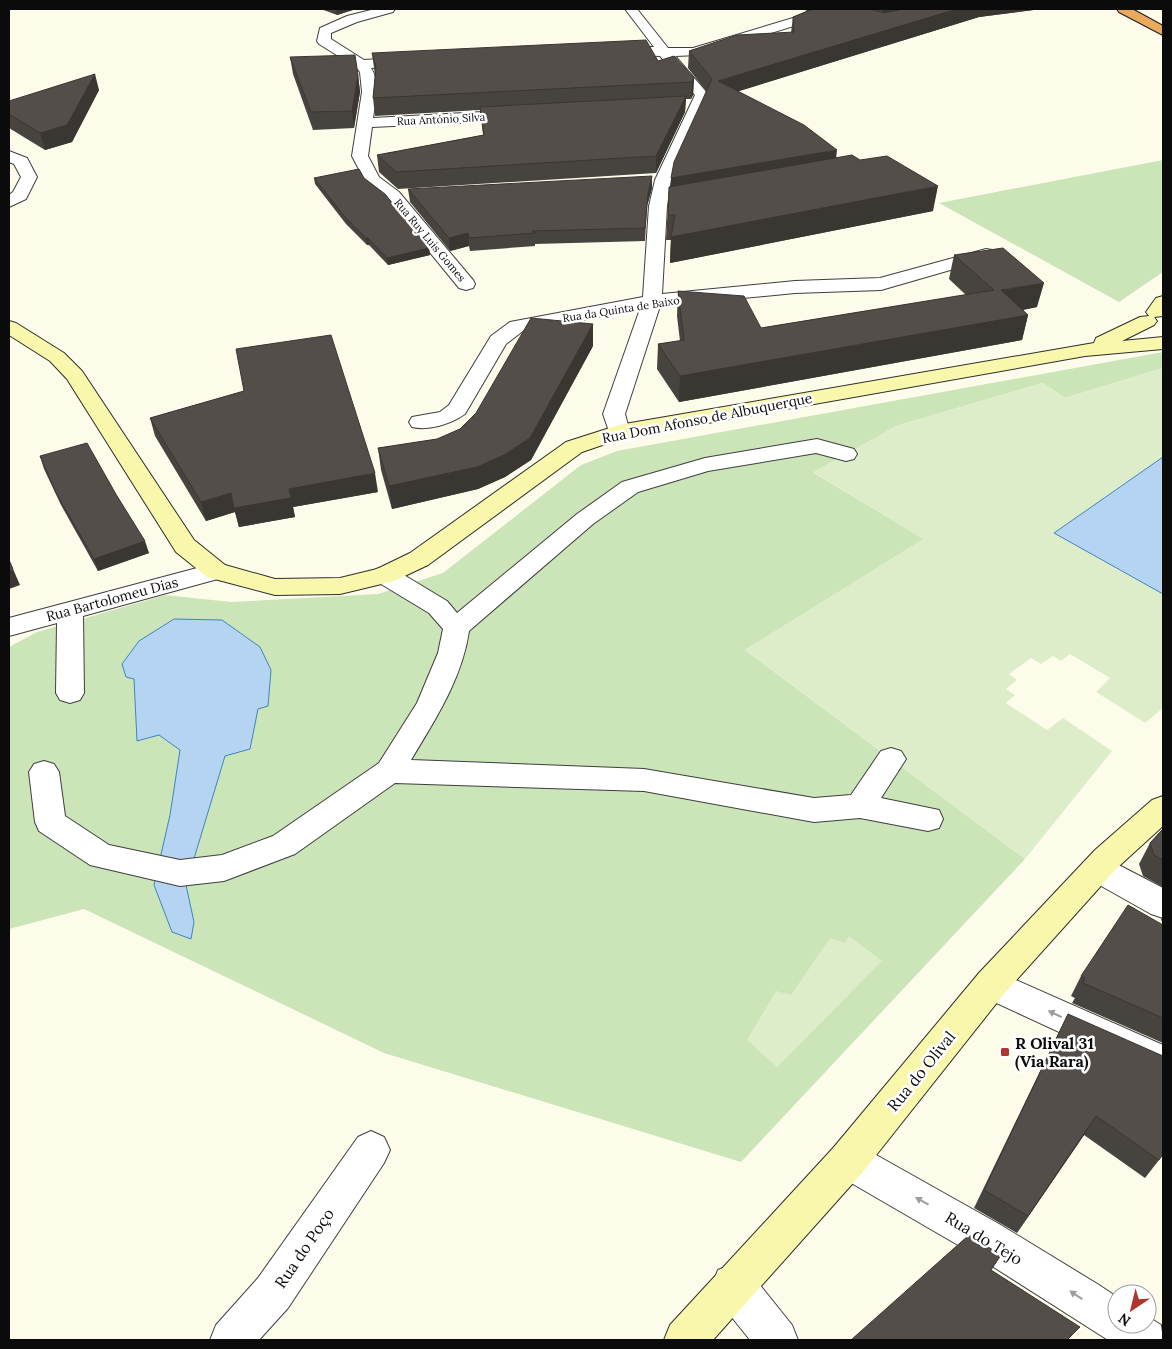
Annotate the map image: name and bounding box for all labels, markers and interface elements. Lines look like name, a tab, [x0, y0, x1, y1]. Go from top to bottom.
street label: Rua António Silva	[396, 110, 486, 128]
street label: Rua Ruy Luis Gomes	[391, 196, 469, 284]
street label: Rua da Quinta de Baixo	[562, 293, 680, 325]
street label: Rua Dom Afonso de Albuquerque	[600, 389, 814, 447]
street label: Rua Bartolomeu Dias	[44, 573, 180, 625]
one-way arrow	[1048, 1009, 1062, 1017]
street label: Rua do Olival	[883, 1027, 959, 1115]
place label: R Olival 31 (Via Rara)	[1015, 1033, 1094, 1072]
marker: R Olival 31 (Via Rara)	[999, 1046, 1011, 1058]
one-way arrow	[915, 1197, 930, 1205]
street label: Rua do Poço	[270, 1204, 338, 1292]
street label: Rua do Tejo	[942, 1207, 1026, 1269]
north arrow	[1107, 1284, 1157, 1334]
one-way arrow	[1070, 1290, 1083, 1299]
text: N	[1115, 1309, 1134, 1330]

